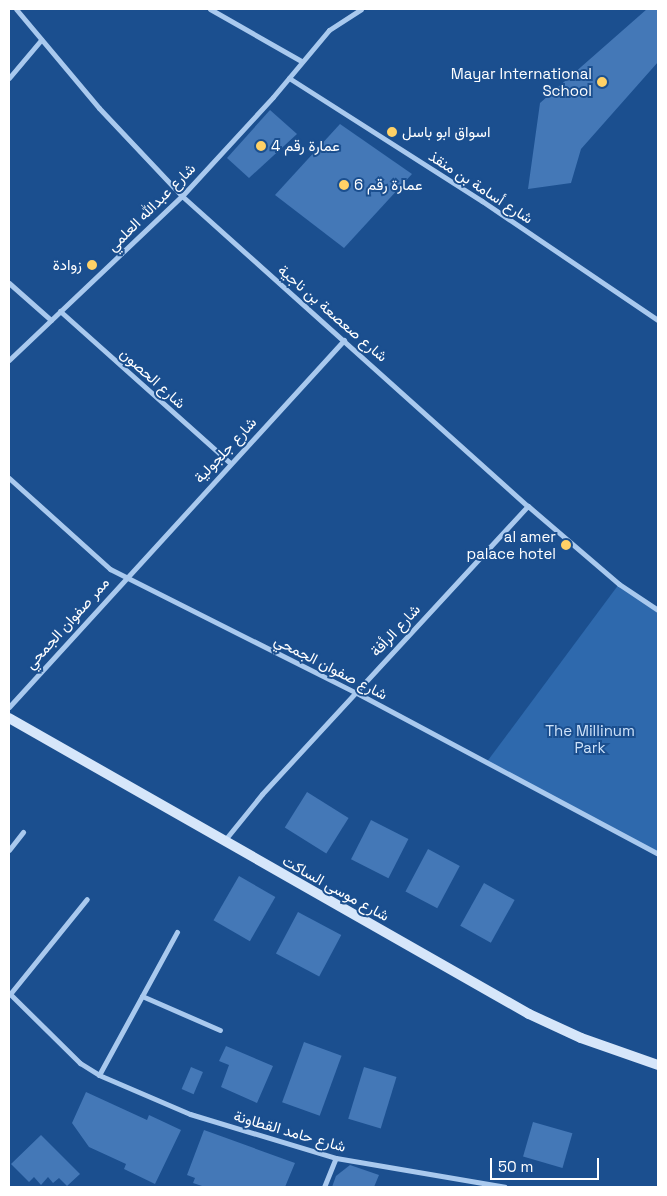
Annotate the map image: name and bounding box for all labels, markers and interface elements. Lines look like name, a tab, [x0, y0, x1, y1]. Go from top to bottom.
place label: Mayar International School	[451, 64, 592, 99]
marker: Mayar International School	[596, 76, 608, 88]
place label: اسواق ابو باسل	[402, 123, 490, 141]
marker: اسواق ابو باسل	[386, 126, 398, 138]
place label: عمارة رقم 4	[271, 137, 340, 155]
marker: عمارة رقم 4	[255, 140, 267, 152]
street label: شارع أسامة بن منقذ	[426, 147, 536, 227]
street label: شارع عبدالله العلمي	[103, 159, 199, 255]
place label: عمارة رقم 6	[354, 176, 423, 194]
marker: عمارة رقم 6	[338, 179, 350, 191]
place label: زوادة	[53, 256, 82, 274]
marker: زوادة	[86, 259, 98, 271]
street label: شارع صعصعة بن ناجية	[275, 261, 391, 365]
street label: شارع الحصون	[117, 344, 189, 412]
street label: شارع جلجولية	[190, 413, 260, 487]
place label: al amer palace hotel	[467, 527, 556, 562]
marker: al amer palace hotel	[560, 539, 572, 551]
street label: ممر صفوان الجمحي	[21, 574, 113, 672]
street label: شارع الرأفة	[366, 600, 424, 660]
street label: شارع صفوان الجمحي	[271, 631, 391, 703]
park label: The Millinum Park	[545, 721, 635, 756]
street label: شارع موسى الساكت	[280, 851, 392, 925]
street label: شارع حامد القطاونة	[232, 1106, 348, 1156]
scale bar	[492, 1148, 601, 1180]
text: 50 m	[498, 1157, 533, 1176]

